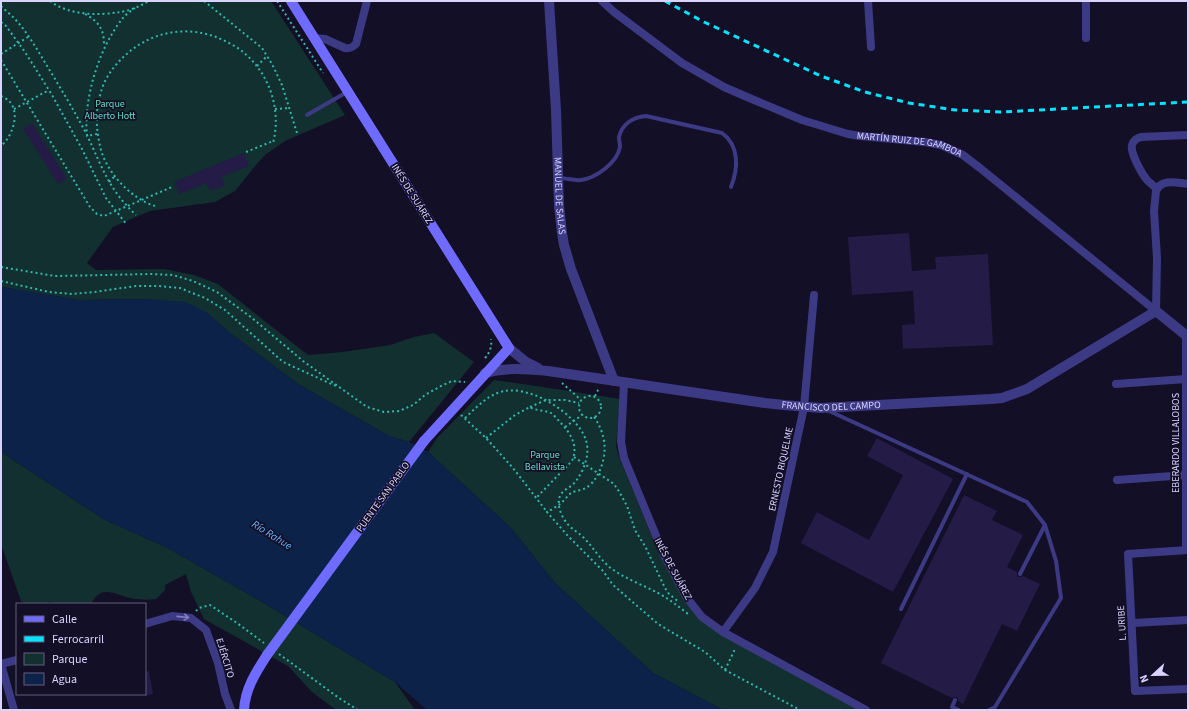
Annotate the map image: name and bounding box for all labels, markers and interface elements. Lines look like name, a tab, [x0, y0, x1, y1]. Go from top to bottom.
park label: Parque Alberto Hott	[85, 97, 136, 123]
street label: MARTÍN RUIZ DE GAMBOA	[856, 129, 965, 161]
street label: MANUEL DE SALAS	[550, 157, 569, 235]
street label: INÉS DE SUÁREZ	[388, 161, 436, 227]
street label: EBERARDO VILLALOBOS	[1169, 393, 1183, 493]
street label: FRANCISCO DEL CAMPO	[781, 398, 881, 415]
street label: ERNESTO RIQUELME	[765, 426, 797, 512]
park label: Parque Bellavista	[525, 448, 565, 474]
street label: PUENTE SAN PABLO	[353, 459, 413, 535]
water label: Río Rahue	[249, 517, 295, 553]
street label: INÉS DE SUÁREZ	[651, 535, 695, 603]
legend	[16, 603, 146, 695]
street label: L. URIBE	[1114, 605, 1130, 641]
text: Calle	[52, 611, 77, 628]
one-way arrow	[176, 614, 189, 621]
text: Ferrocarril	[52, 631, 104, 648]
street label: EJÉRCITO	[212, 636, 238, 680]
text: Parque	[52, 651, 88, 668]
north arrow	[1133, 655, 1173, 695]
text: Agua	[52, 671, 77, 688]
text: N	[1136, 672, 1153, 685]

